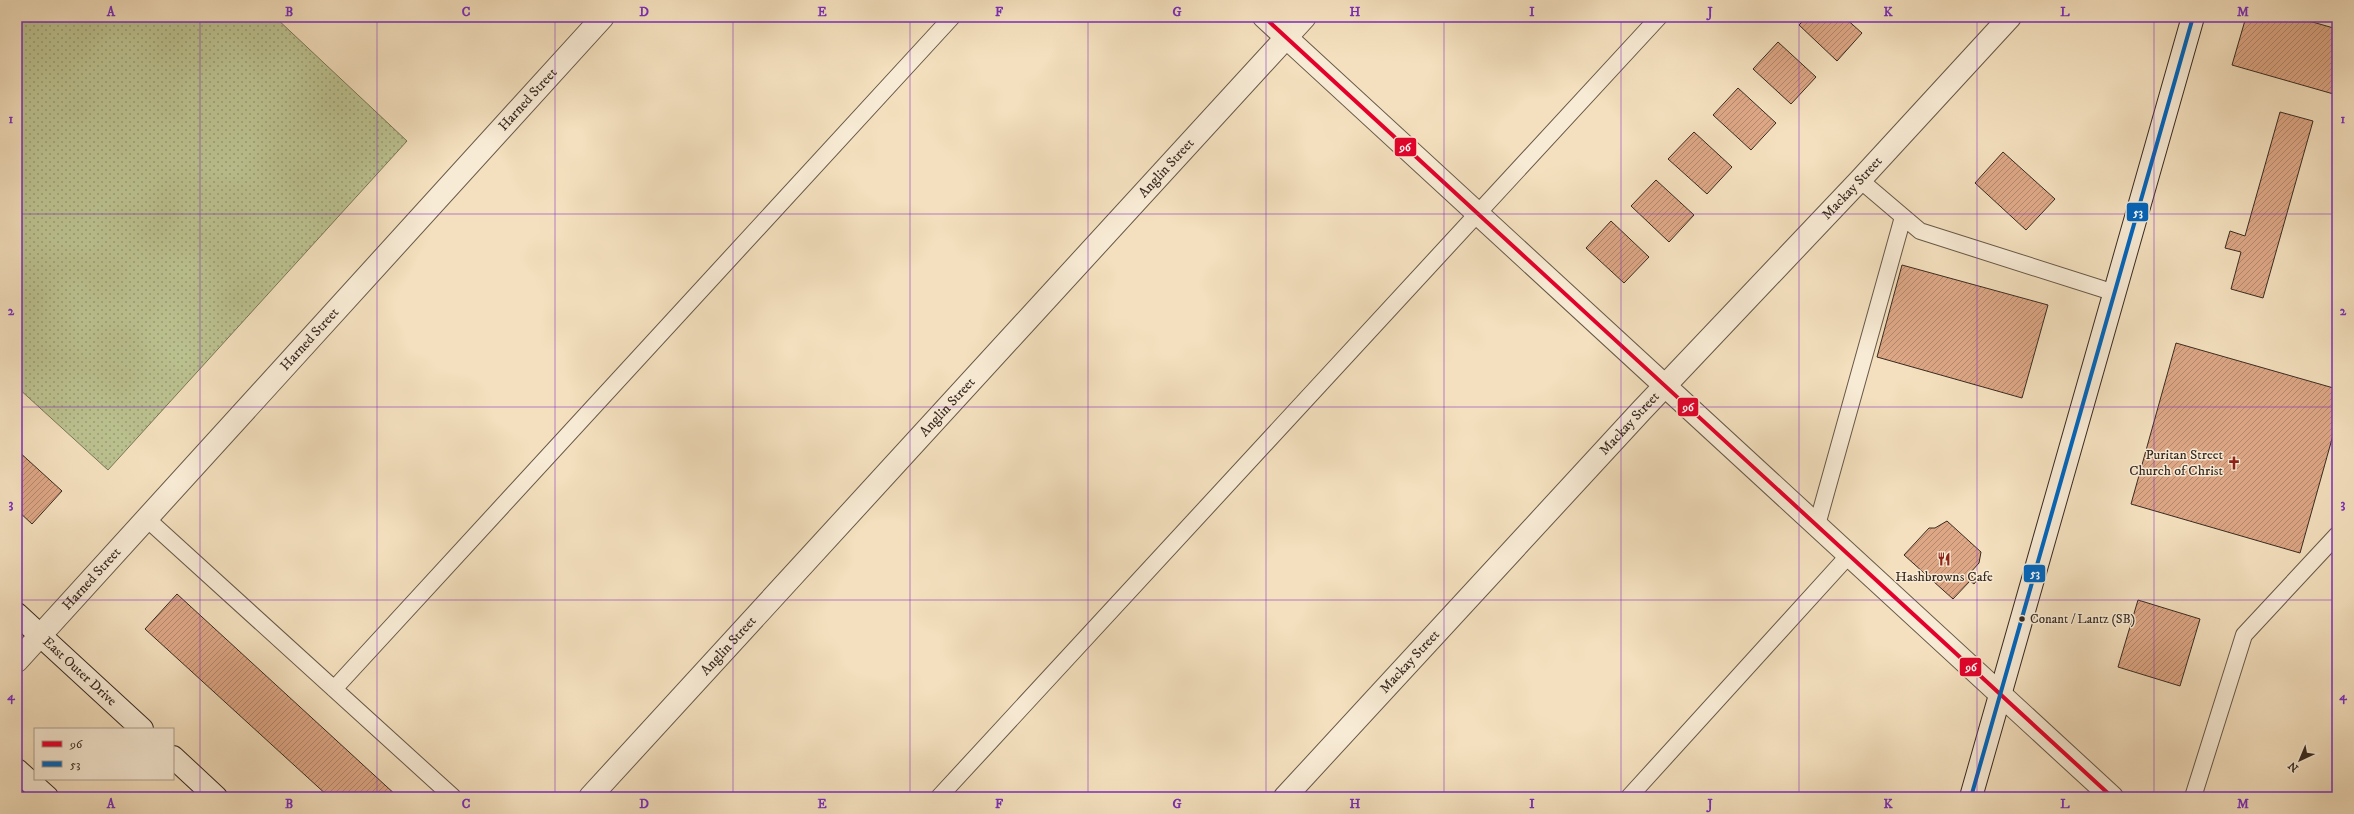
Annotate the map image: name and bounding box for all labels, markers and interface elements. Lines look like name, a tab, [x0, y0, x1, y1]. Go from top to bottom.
text: A	[106, 4, 116, 20]
text: B	[285, 4, 293, 20]
text: C	[462, 4, 471, 20]
text: D	[639, 4, 649, 20]
text: E	[817, 4, 827, 20]
text: F	[995, 4, 1004, 20]
text: G	[1172, 4, 1182, 20]
text: H	[1350, 4, 1361, 20]
text: I	[1529, 4, 1535, 20]
text: J	[1705, 4, 1713, 21]
text: K	[1883, 4, 1893, 20]
text: L	[2060, 4, 2070, 20]
text: M	[2237, 4, 2249, 20]
street label: Harned Street	[495, 64, 561, 135]
text: 1	[9, 111, 14, 127]
text: 1	[2341, 111, 2346, 127]
street label: Anglin Street	[1135, 134, 1199, 202]
line badge: 96	[1394, 137, 1417, 157]
text: 96	[1398, 141, 1412, 155]
street label: Mackay Street	[1818, 152, 1886, 224]
line badge: 53	[2126, 202, 2149, 222]
text: 53	[2132, 206, 2143, 220]
text: 2	[8, 303, 15, 319]
text: 2	[2340, 303, 2347, 319]
street label: Harned Street	[276, 304, 343, 375]
street label: Anglin Street	[916, 373, 980, 441]
street label: Mackay Street	[1596, 388, 1664, 459]
line badge: 96	[1677, 397, 1699, 417]
text: 96	[1681, 401, 1695, 415]
place label: Puritan Street Church of Christ	[2129, 446, 2224, 480]
church icon: Puritan Street Church of Christ	[2226, 455, 2242, 471]
text: 3	[9, 496, 14, 512]
text: 3	[2341, 496, 2346, 512]
street label: Harned Street	[58, 543, 125, 614]
restaurant icon: Hashbrowns Cafe	[1936, 551, 1952, 567]
line badge: 53	[2023, 564, 2046, 583]
text: 53	[2029, 567, 2040, 581]
place label: Hashbrowns Cafe	[1895, 568, 1993, 586]
place label: Conant / Lantz (SB)	[2030, 611, 2135, 627]
street label: Anglin Street	[697, 612, 761, 679]
marker: Conant / Lantz (SB)	[2017, 614, 2027, 624]
street label: Mackay Street	[1376, 626, 1444, 697]
street label: East Outer Drive	[39, 633, 121, 710]
line badge: 96	[1959, 657, 1982, 677]
text: 96	[1964, 661, 1978, 675]
text: 4	[6, 688, 15, 705]
text: 4	[2338, 688, 2347, 705]
legend	[34, 728, 174, 780]
text: 96	[69, 737, 83, 752]
north arrow	[2280, 740, 2320, 780]
text: 53	[70, 757, 80, 772]
text: N	[2286, 758, 2302, 775]
text: A	[106, 796, 116, 812]
text: B	[285, 796, 293, 812]
text: C	[462, 796, 471, 812]
text: D	[639, 796, 649, 812]
text: E	[817, 796, 827, 812]
text: F	[995, 796, 1004, 812]
text: G	[1172, 796, 1182, 812]
text: H	[1350, 796, 1361, 812]
text: I	[1529, 796, 1535, 812]
text: J	[1705, 796, 1713, 813]
text: K	[1883, 796, 1893, 812]
text: L	[2060, 796, 2070, 812]
text: M	[2237, 796, 2249, 812]

